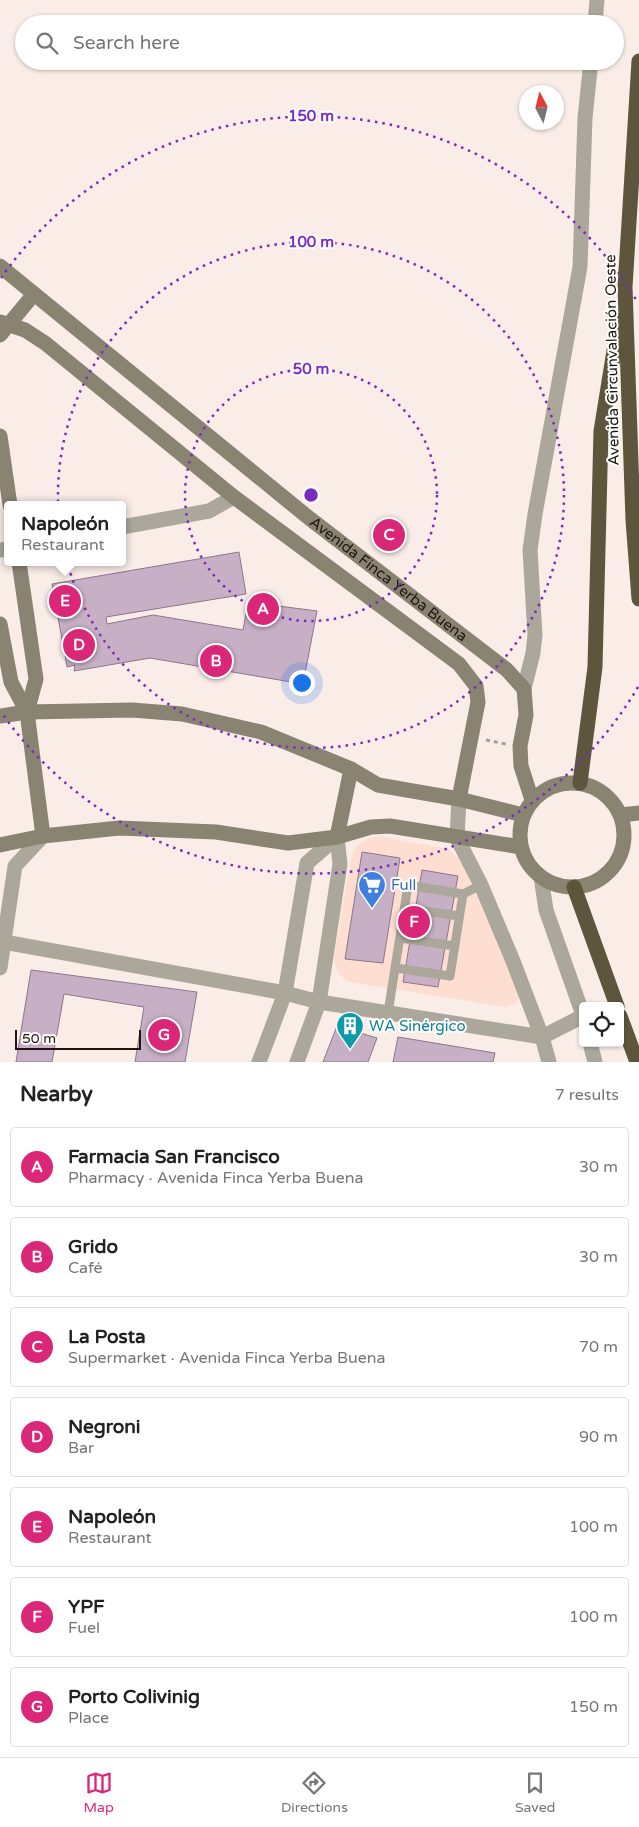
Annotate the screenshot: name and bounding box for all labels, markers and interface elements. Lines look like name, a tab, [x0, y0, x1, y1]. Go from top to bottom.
search box	[15, 15, 624, 70]
icon: search	[33, 29, 61, 57]
text: Search here	[73, 32, 180, 54]
north arrow	[519, 85, 564, 130]
text: 150 m	[288, 107, 334, 125]
text: 100 m	[288, 233, 334, 251]
street label: Avenida Circunvalación Oeste	[601, 254, 623, 466]
text: 50 m	[293, 360, 329, 378]
centre of rings	[302, 486, 320, 504]
popup	[4, 501, 126, 566]
text: Napoleón	[21, 513, 109, 535]
street label: Avenida Finca Yerba Buena	[306, 513, 471, 645]
pin: C	[373, 516, 405, 554]
text: Restaurant	[21, 535, 105, 555]
pin: E	[49, 582, 81, 620]
pin: A	[247, 590, 279, 628]
pin: D	[63, 626, 95, 664]
pin: B	[200, 642, 232, 680]
your location	[289, 670, 315, 696]
supermarket icon: Full	[357, 870, 387, 909]
place label: Full	[391, 876, 416, 894]
pin: F	[398, 903, 430, 941]
map controls	[579, 1002, 624, 1047]
button: locate	[579, 1002, 624, 1047]
building icon: WA Sinérgico	[335, 1011, 365, 1050]
pin: G	[148, 1016, 180, 1054]
place label: WA Sinérgico	[369, 1017, 466, 1035]
scale bar	[15, 1027, 141, 1050]
text: 50 m	[22, 1030, 56, 1047]
text: Nearby	[20, 1082, 93, 1107]
text: 7 results	[555, 1085, 619, 1105]
text: Farmacia San Francisco	[68, 1146, 280, 1168]
text: A	[31, 1157, 43, 1177]
text: 30 m	[579, 1157, 618, 1177]
text: Pharmacy · Avenida Finca Yerba Buena	[68, 1168, 364, 1188]
text: Grido	[68, 1236, 118, 1258]
text: B	[31, 1247, 43, 1267]
text: 30 m	[579, 1247, 618, 1267]
text: Café	[68, 1258, 103, 1278]
text: La Posta	[68, 1326, 146, 1348]
text: C	[31, 1337, 43, 1357]
text: 70 m	[579, 1337, 618, 1357]
text: Supermarket · Avenida Finca Yerba Buena	[68, 1348, 385, 1368]
text: Negroni	[68, 1416, 141, 1438]
text: D	[31, 1427, 43, 1447]
text: 90 m	[579, 1427, 618, 1447]
text: Bar	[68, 1438, 94, 1458]
text: Napoleón	[68, 1506, 156, 1528]
text: E	[32, 1517, 42, 1537]
text: 100 m	[569, 1517, 618, 1537]
text: Restaurant	[68, 1528, 152, 1548]
text: YPF	[68, 1596, 104, 1618]
text: F	[32, 1607, 42, 1627]
text: 100 m	[569, 1607, 618, 1627]
text: Fuel	[68, 1618, 100, 1638]
text: Porto Colivinig	[68, 1686, 200, 1708]
text: G	[31, 1697, 43, 1717]
text: 150 m	[569, 1697, 618, 1717]
text: Place	[68, 1708, 109, 1728]
tab: Map	[84, 1769, 114, 1816]
tab: Directions	[281, 1769, 348, 1816]
tab: Saved	[515, 1769, 555, 1816]

